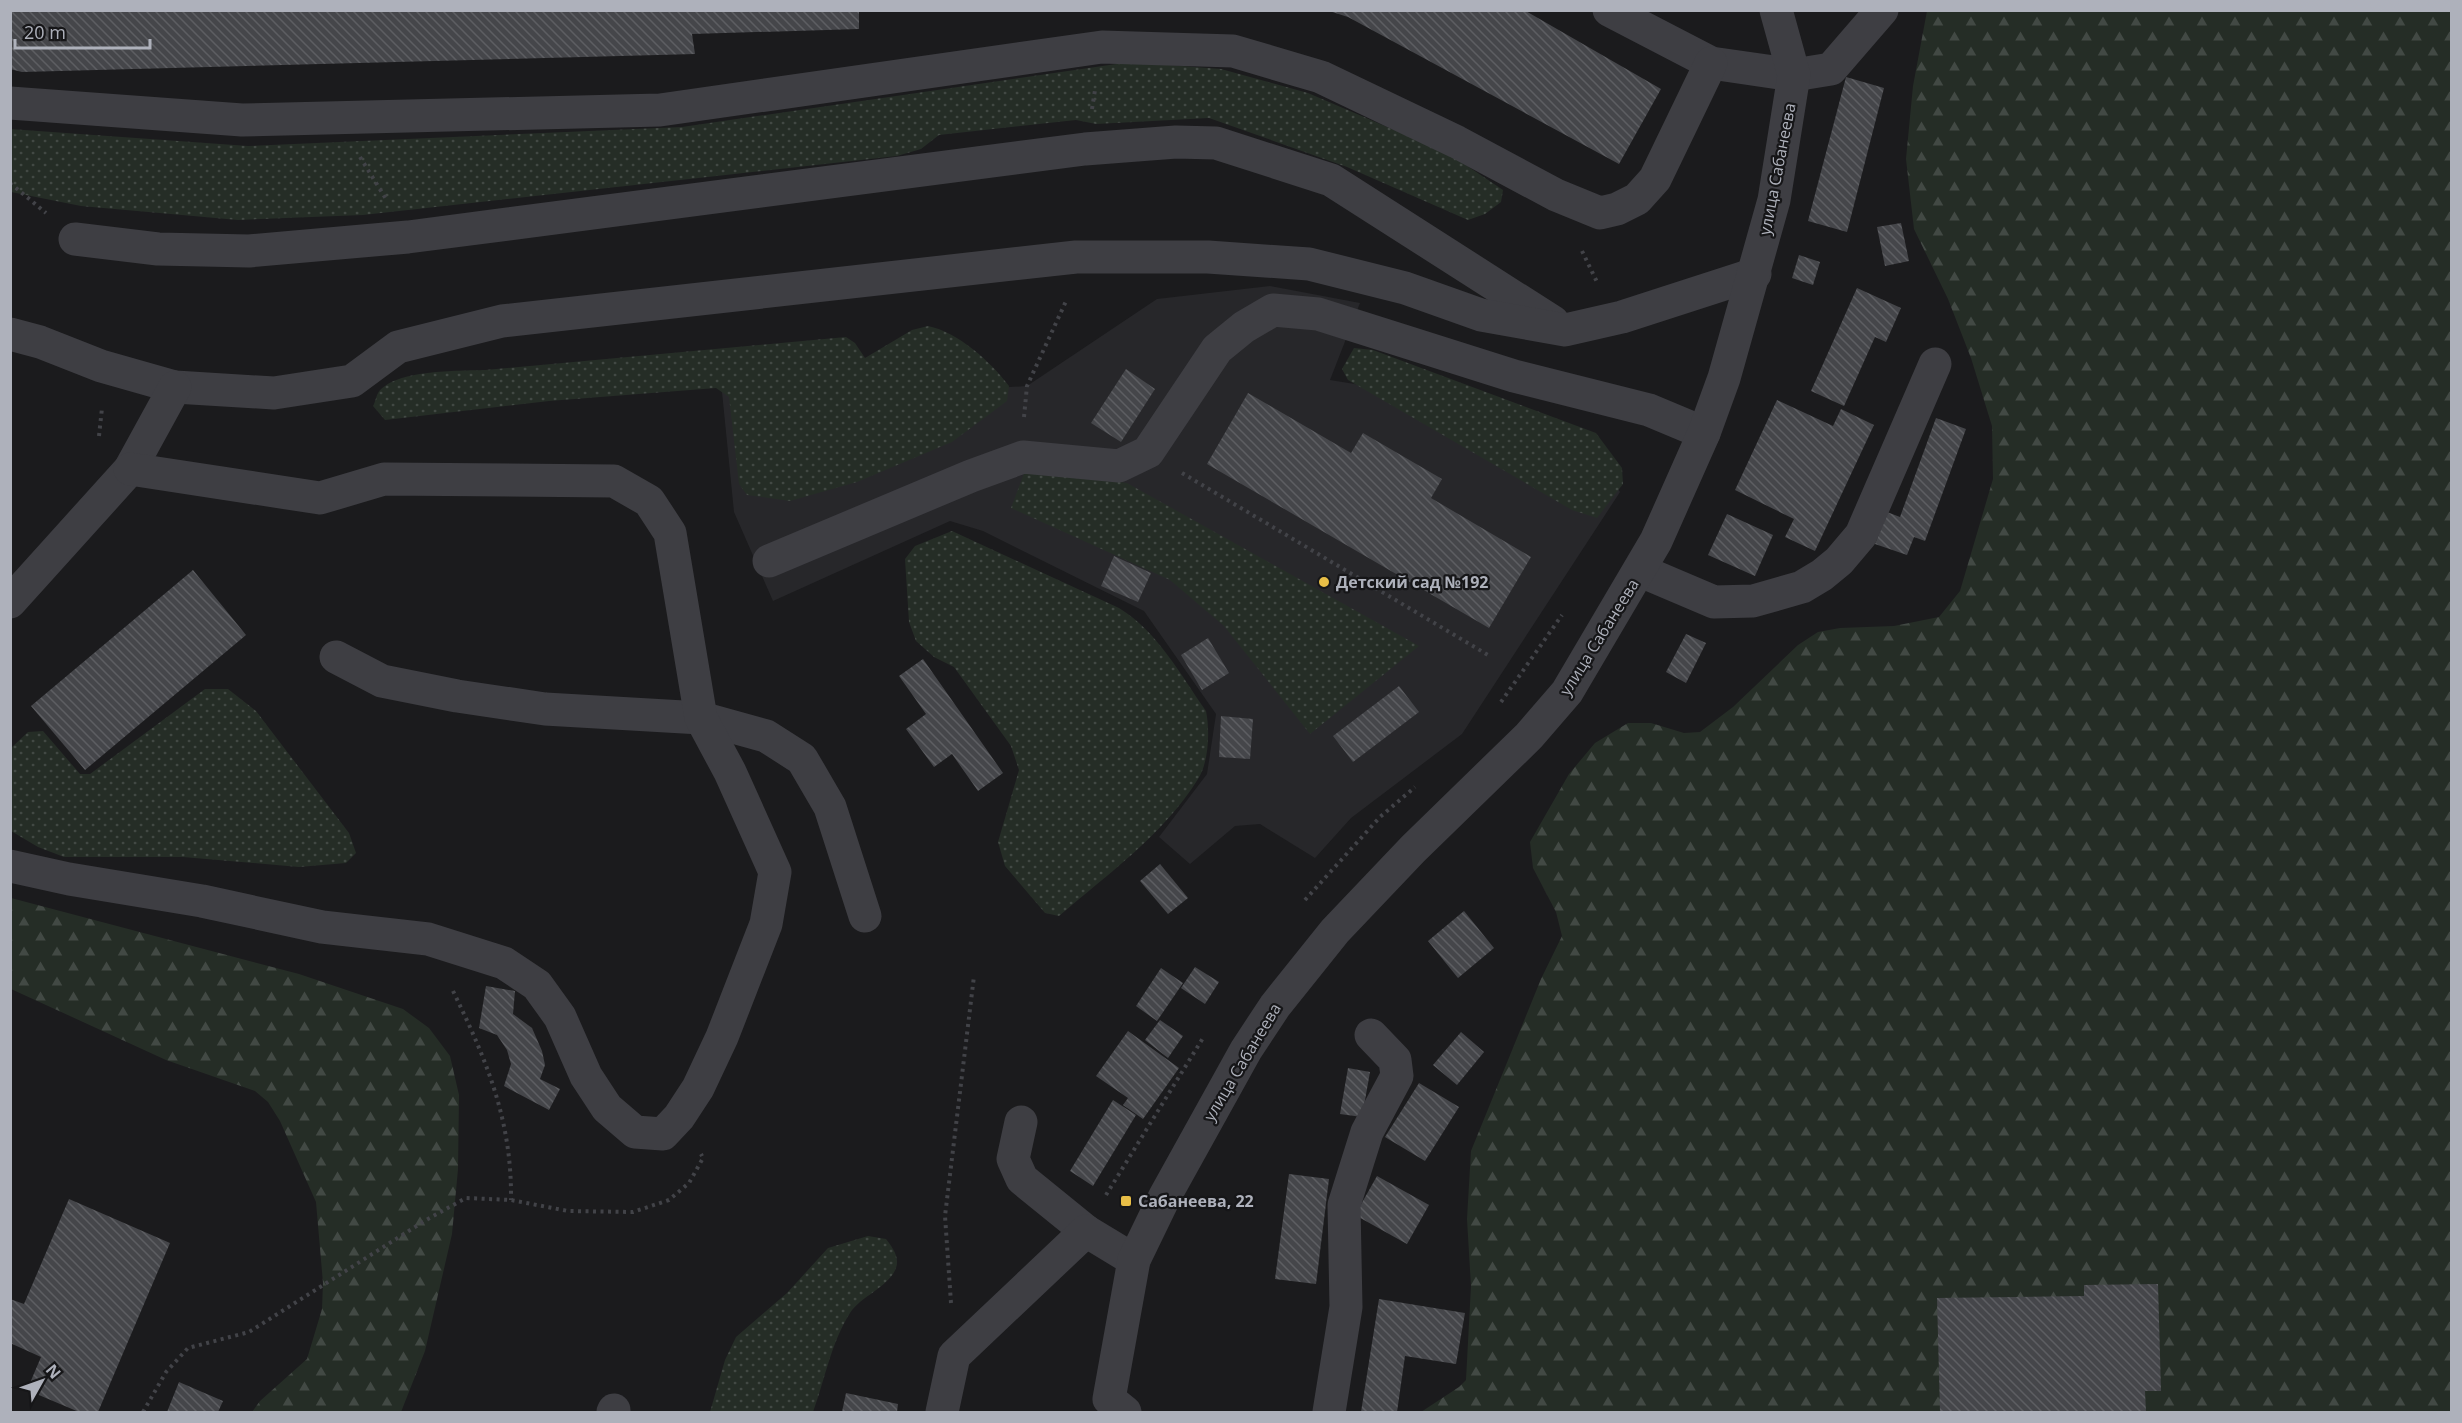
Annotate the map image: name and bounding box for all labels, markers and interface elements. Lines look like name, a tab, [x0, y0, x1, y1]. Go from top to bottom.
scale bar	[15, 12, 150, 50]
text: 20 m	[24, 20, 66, 44]
street label: улица Сабанеева	[1753, 101, 1801, 237]
place label: Детский сад №192	[1336, 571, 1488, 593]
street label: улица Сабанеева	[1554, 574, 1644, 700]
marker: Детский сад №192	[1317, 575, 1331, 589]
street label: улица Сабанеева	[1198, 999, 1286, 1125]
place label: Сабанеева, 22	[1138, 1190, 1254, 1212]
marker: Сабанеева, 22	[1119, 1194, 1133, 1208]
north arrow	[12, 1351, 72, 1411]
text: N	[41, 1359, 66, 1383]

